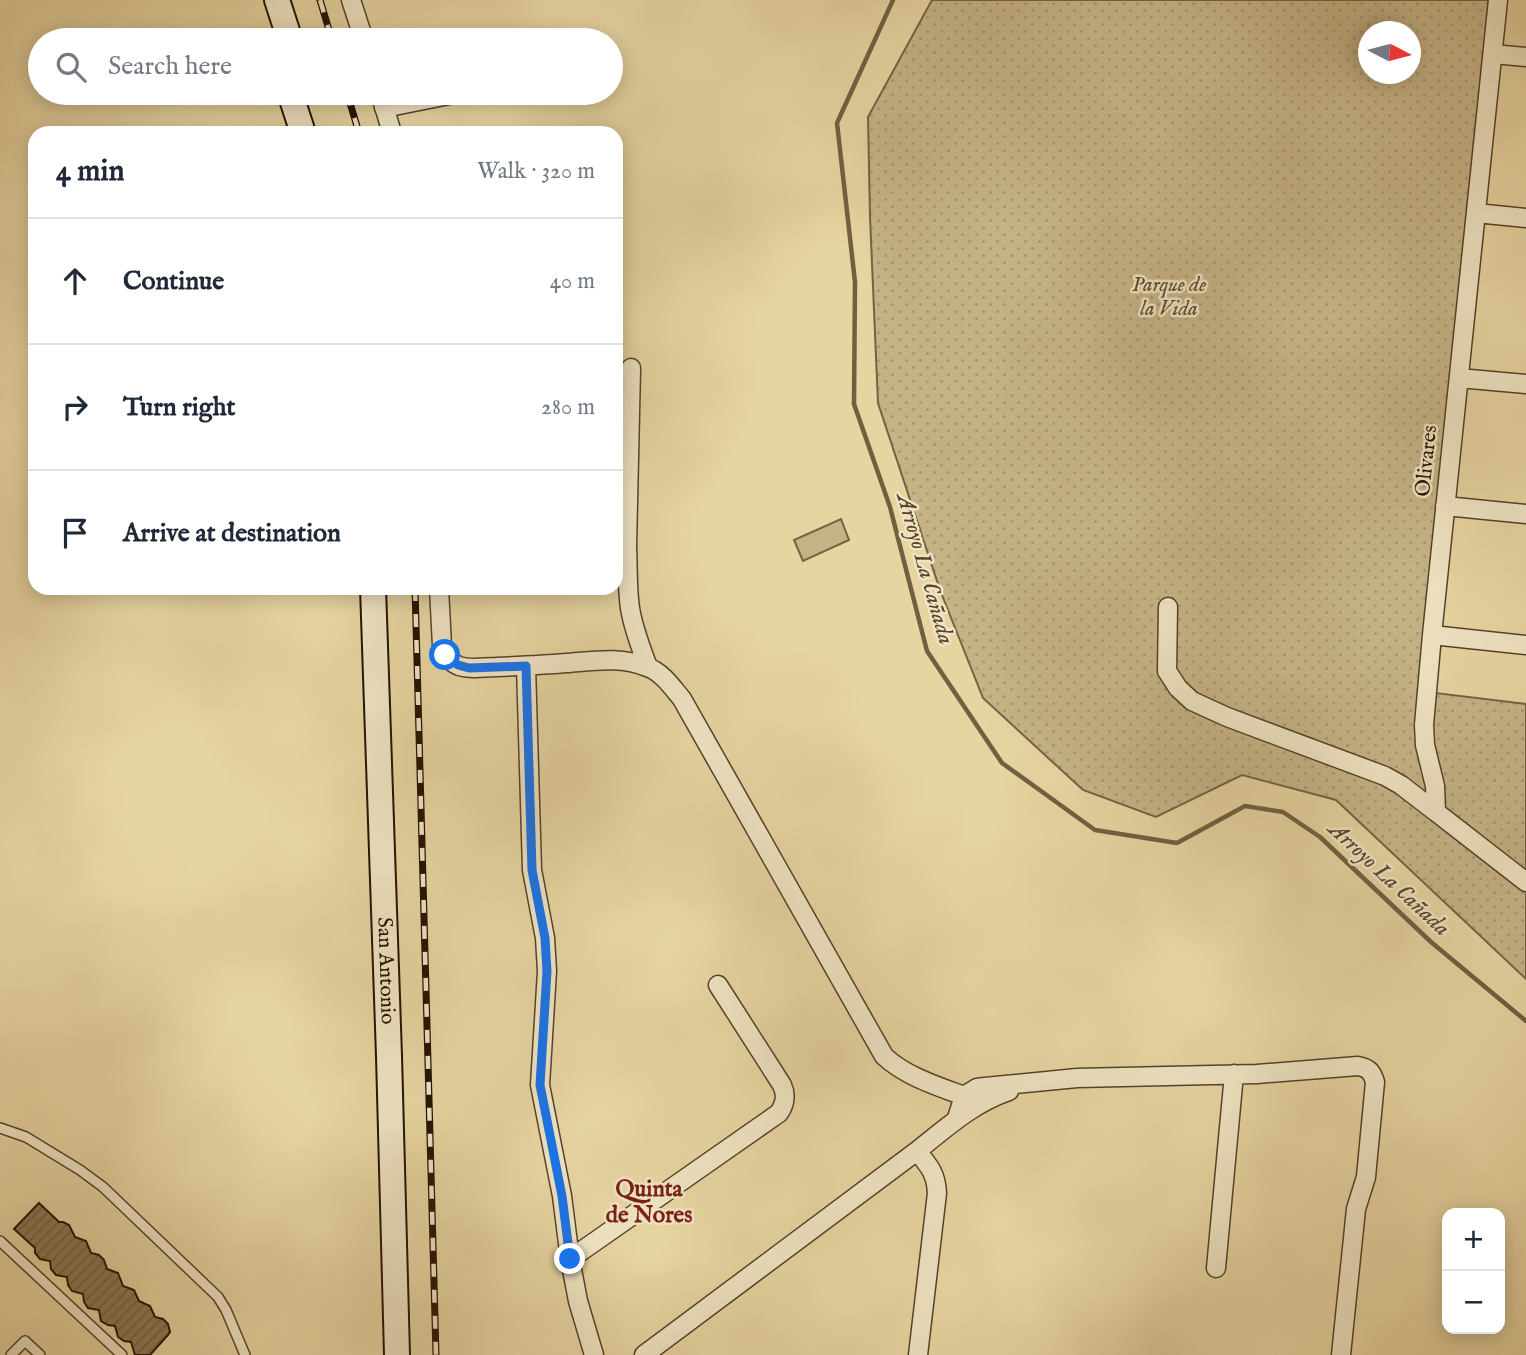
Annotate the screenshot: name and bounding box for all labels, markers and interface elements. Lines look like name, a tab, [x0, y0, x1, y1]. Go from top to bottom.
north arrow	[1358, 21, 1421, 84]
search box	[28, 28, 623, 105]
icon: search	[52, 48, 90, 86]
text: Search here	[108, 50, 232, 83]
text: 4 min	[56, 153, 124, 191]
text: Walk · 320 m	[477, 157, 595, 186]
icon: ahead	[56, 262, 94, 300]
text: Continue	[123, 265, 224, 298]
text: 40 m	[550, 267, 595, 296]
park label: Parque de la Vida	[1132, 272, 1206, 323]
icon: right	[56, 388, 94, 426]
text: Turn right	[123, 391, 236, 424]
text: 280 m	[541, 393, 595, 422]
street label: Olivares	[1410, 424, 1444, 498]
water label: Arroyo La Cañada	[889, 488, 960, 648]
icon: arrive	[56, 514, 94, 552]
text: Arrive at destination	[123, 517, 341, 550]
route start	[429, 639, 460, 670]
water label: Arroyo La Cañada	[1321, 814, 1456, 943]
street label: San Antonio	[371, 917, 401, 1025]
district label: Quinta de Nores	[606, 1175, 692, 1230]
map controls	[1442, 1208, 1505, 1334]
button: +	[1442, 1208, 1505, 1271]
route end	[554, 1243, 585, 1274]
button: −	[1442, 1271, 1505, 1334]

